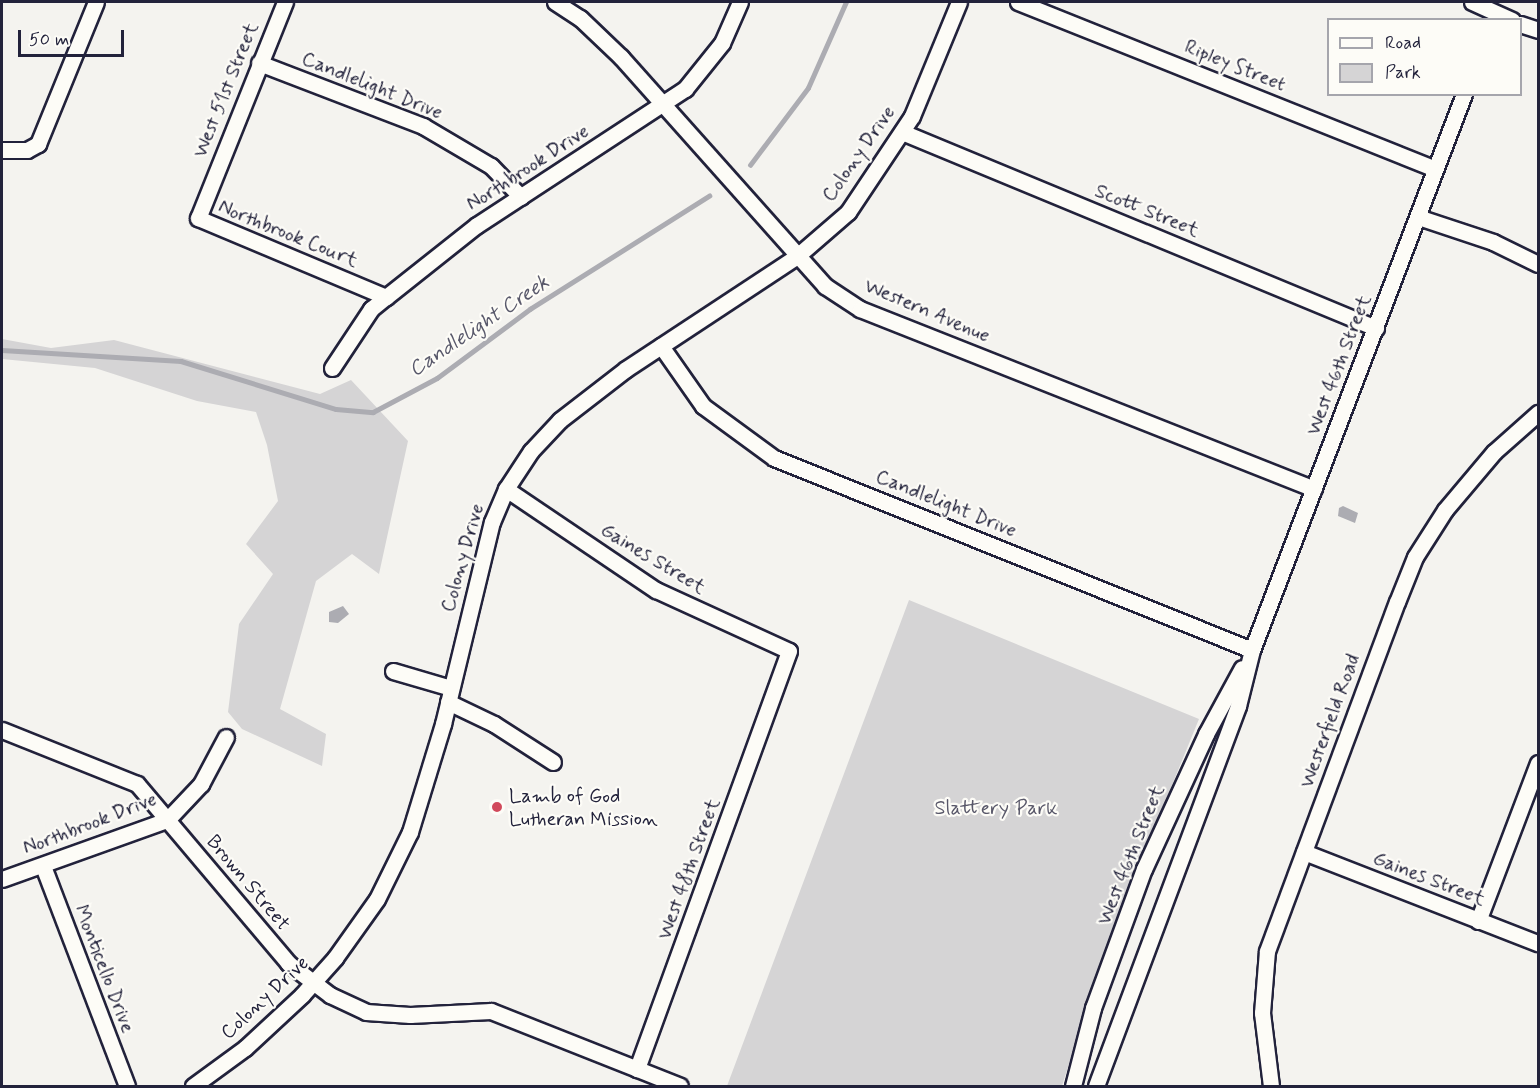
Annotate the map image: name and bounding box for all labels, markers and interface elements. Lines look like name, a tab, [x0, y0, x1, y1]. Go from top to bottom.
scale bar	[21, 18, 128, 56]
legend	[1327, 18, 1522, 96]
street label: West 51st Street	[188, 19, 264, 161]
text: 50 m	[29, 28, 69, 52]
text: Road	[1385, 31, 1421, 55]
street label: Ripley Street	[1179, 34, 1291, 98]
street label: Candlelight Drive	[298, 47, 446, 125]
text: Park	[1385, 61, 1421, 85]
street label: Colony Drive	[818, 102, 900, 206]
street label: Northbrook Drive	[463, 120, 593, 216]
street label: Scott Street	[1091, 179, 1203, 243]
street label: Northbrook Court	[217, 196, 359, 272]
water label: Candlelight Creek	[404, 270, 554, 382]
street label: Western Avenue	[859, 273, 995, 349]
street label: West 46th Street	[1301, 291, 1377, 439]
street label: Candlelight Drive	[872, 465, 1020, 543]
street label: Colony Drive	[436, 502, 490, 614]
street label: Gaines Street	[596, 518, 710, 600]
street label: Westerfield Road	[1295, 651, 1365, 791]
street label: West 46th Street	[1092, 782, 1170, 928]
place label: Lamb of God Lutheran Mission	[509, 784, 652, 831]
street label: Northbrook Drive	[20, 788, 160, 860]
street label: West 48th Street	[652, 795, 726, 943]
park label: Slattery Park	[936, 796, 1056, 820]
marker: Lamb of God Lutheran Mission	[490, 800, 504, 814]
street label: Brown Street	[201, 831, 295, 935]
street label: Gaines Street	[1369, 847, 1489, 911]
street label: Monticello Drive	[69, 902, 139, 1036]
street label: Colony Drive	[216, 952, 314, 1044]

